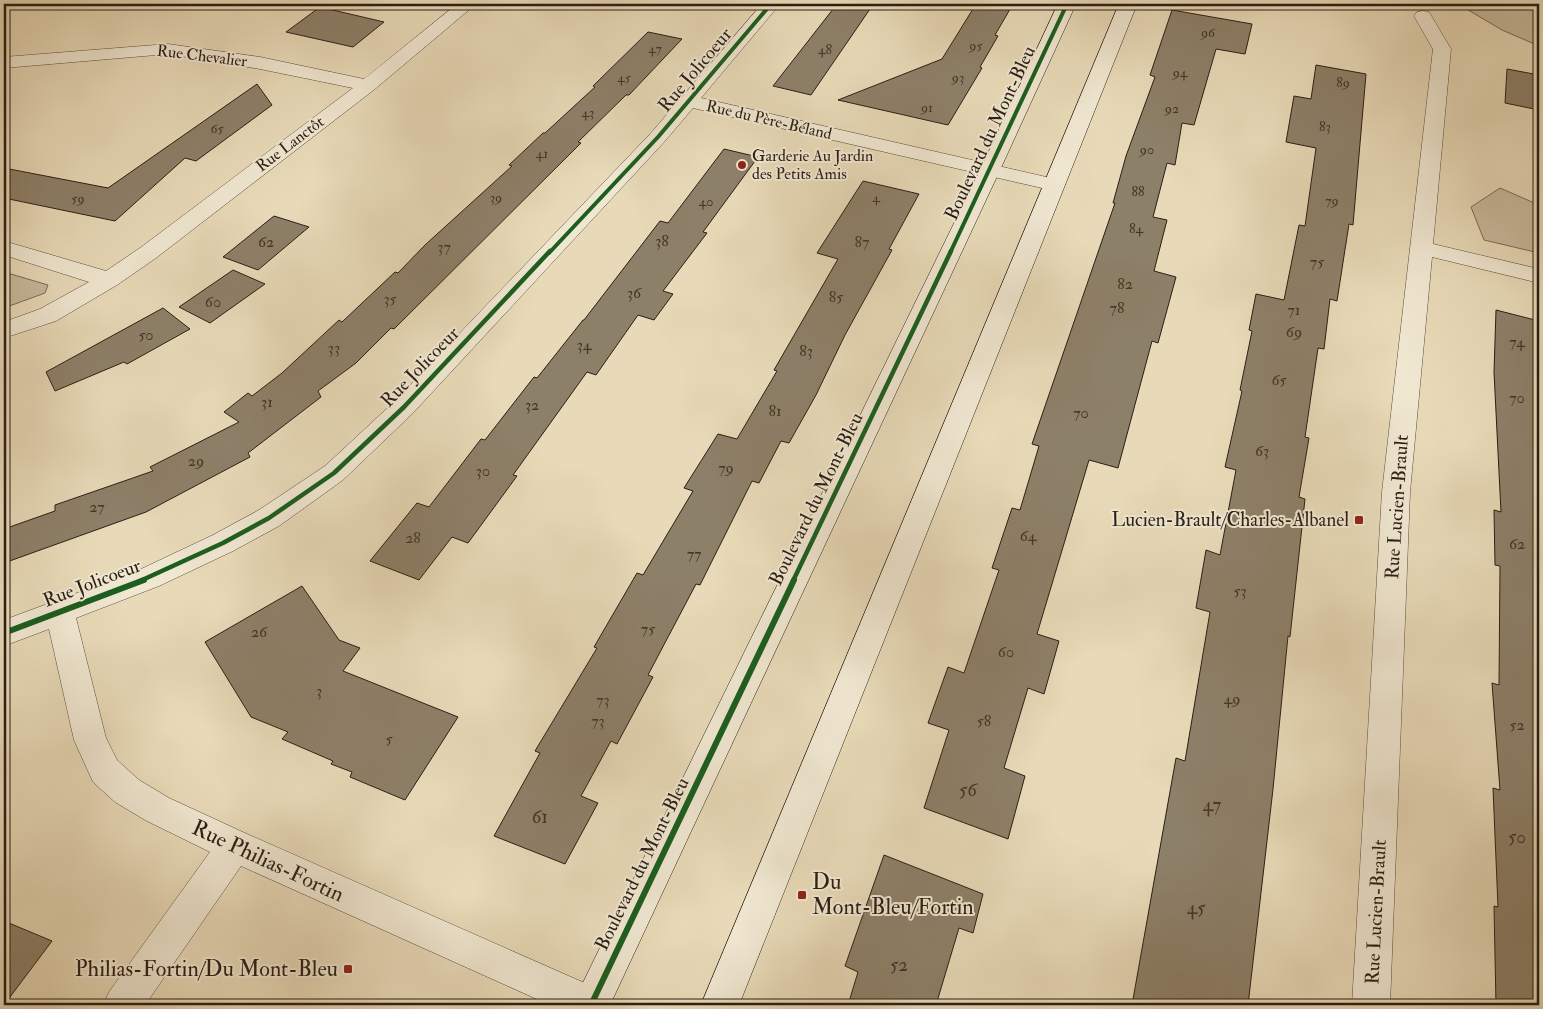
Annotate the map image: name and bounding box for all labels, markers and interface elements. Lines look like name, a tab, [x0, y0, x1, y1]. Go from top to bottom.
street label: Rue Jolicoeur	[653, 23, 737, 117]
house number: 96	[1200, 24, 1216, 41]
house number: 95	[968, 37, 984, 54]
house number: 47	[648, 40, 662, 57]
street label: Rue Chevalier	[156, 41, 248, 71]
house number: 48	[818, 41, 832, 58]
street label: Boulevard du Mont-Bleu	[939, 42, 1041, 224]
house number: 94	[1172, 64, 1189, 81]
house number: 45	[617, 69, 632, 86]
house number: 93	[951, 69, 964, 86]
house number: 89	[1336, 74, 1350, 91]
street label: Rue du Père-Béland	[704, 96, 834, 144]
house number: 91	[920, 99, 933, 116]
house number: 92	[1164, 100, 1179, 117]
house number: 43	[582, 104, 594, 121]
street label: Rue Lanctôt	[252, 112, 328, 176]
house number: 83	[1319, 118, 1331, 135]
house number: 65	[210, 120, 224, 137]
house number: 90	[1139, 141, 1154, 158]
house number: 41	[536, 145, 548, 162]
place label: Garderie Au Jardin des Petits Amis	[752, 146, 873, 184]
marker: Garderie Au Jardin des Petits Amis	[736, 159, 748, 171]
house number: 88	[1131, 183, 1145, 200]
house number: 39	[490, 189, 502, 206]
house number: 4	[872, 189, 881, 206]
house number: 59	[71, 190, 85, 207]
house number: 79	[1325, 192, 1339, 209]
house number: 40	[699, 193, 713, 210]
house number: 84	[1129, 220, 1145, 237]
house number: 38	[655, 231, 669, 251]
house number: 62	[258, 232, 274, 252]
house number: 87	[855, 232, 870, 252]
house number: 37	[437, 237, 451, 257]
house number: 75	[1310, 252, 1324, 272]
house number: 82	[1117, 274, 1133, 294]
house number: 36	[627, 283, 642, 303]
house number: 85	[829, 287, 843, 307]
house number: 35	[383, 289, 397, 309]
house number: 60	[205, 292, 221, 312]
house number: 78	[1110, 298, 1125, 318]
house number: 71	[1287, 300, 1301, 320]
street label: Rue Jolicoeur	[376, 322, 464, 412]
house number: 69	[1286, 322, 1302, 342]
house number: 50	[138, 325, 154, 345]
house number: 74	[1509, 332, 1526, 352]
house number: 34	[577, 335, 593, 355]
house number: 33	[328, 338, 340, 358]
house number: 83	[799, 341, 813, 361]
house number: 65	[1271, 370, 1287, 390]
house number: 70	[1509, 388, 1525, 408]
house number: 31	[261, 392, 273, 412]
house number: 32	[525, 395, 539, 415]
house number: 81	[768, 401, 782, 421]
house number: 70	[1073, 403, 1089, 423]
street label: Boulevard du Mont-Bleu	[764, 408, 868, 589]
street label: Rue Lucien-Brault	[1380, 434, 1414, 580]
house number: 63	[1255, 441, 1269, 461]
house number: 29	[188, 451, 204, 471]
house number: 79	[718, 458, 734, 478]
house number: 30	[476, 461, 490, 481]
house number: 27	[89, 497, 105, 517]
place label: Lucien-Brault/Charles-Albanel	[1112, 508, 1349, 532]
marker: Lucien-Brault/Charles-Albanel	[1353, 514, 1365, 526]
house number: 64	[1020, 526, 1038, 546]
house number: 28	[405, 528, 421, 548]
house number: 62	[1509, 534, 1525, 554]
house number: 77	[687, 544, 702, 564]
street label: Rue Jolicoeur	[40, 553, 144, 613]
house number: 53	[1233, 581, 1247, 601]
house number: 75	[641, 619, 655, 639]
house number: 26	[251, 622, 268, 642]
house number: 60	[998, 642, 1014, 662]
house number: 3	[316, 681, 322, 701]
house number: 49	[1224, 689, 1240, 709]
house number: 73	[596, 690, 610, 710]
house number: 73	[591, 711, 605, 731]
house number: 58	[977, 711, 992, 731]
house number: 52	[1509, 715, 1525, 735]
house number: 5	[385, 729, 393, 749]
street label: Boulevard du Mont-Bleu	[590, 773, 694, 954]
house number: 56	[959, 778, 978, 802]
house number: 47	[1203, 793, 1222, 817]
house number: 61	[532, 805, 548, 829]
street label: Rue Philias-Fortin	[187, 813, 349, 909]
house number: 50	[1508, 825, 1526, 849]
street label: Rue Lucien-Brault	[1360, 839, 1392, 985]
place label: Du Mont-Bleu/Fortin	[812, 868, 974, 921]
marker: Du Mont-Bleu/Fortin	[796, 889, 808, 901]
house number: 45	[1187, 896, 1206, 920]
house number: 52	[890, 953, 908, 977]
place label: Philias-Fortin/Du Mont-Bleu	[75, 955, 338, 983]
marker: Philias-Fortin/Du Mont-Bleu	[342, 963, 354, 975]

